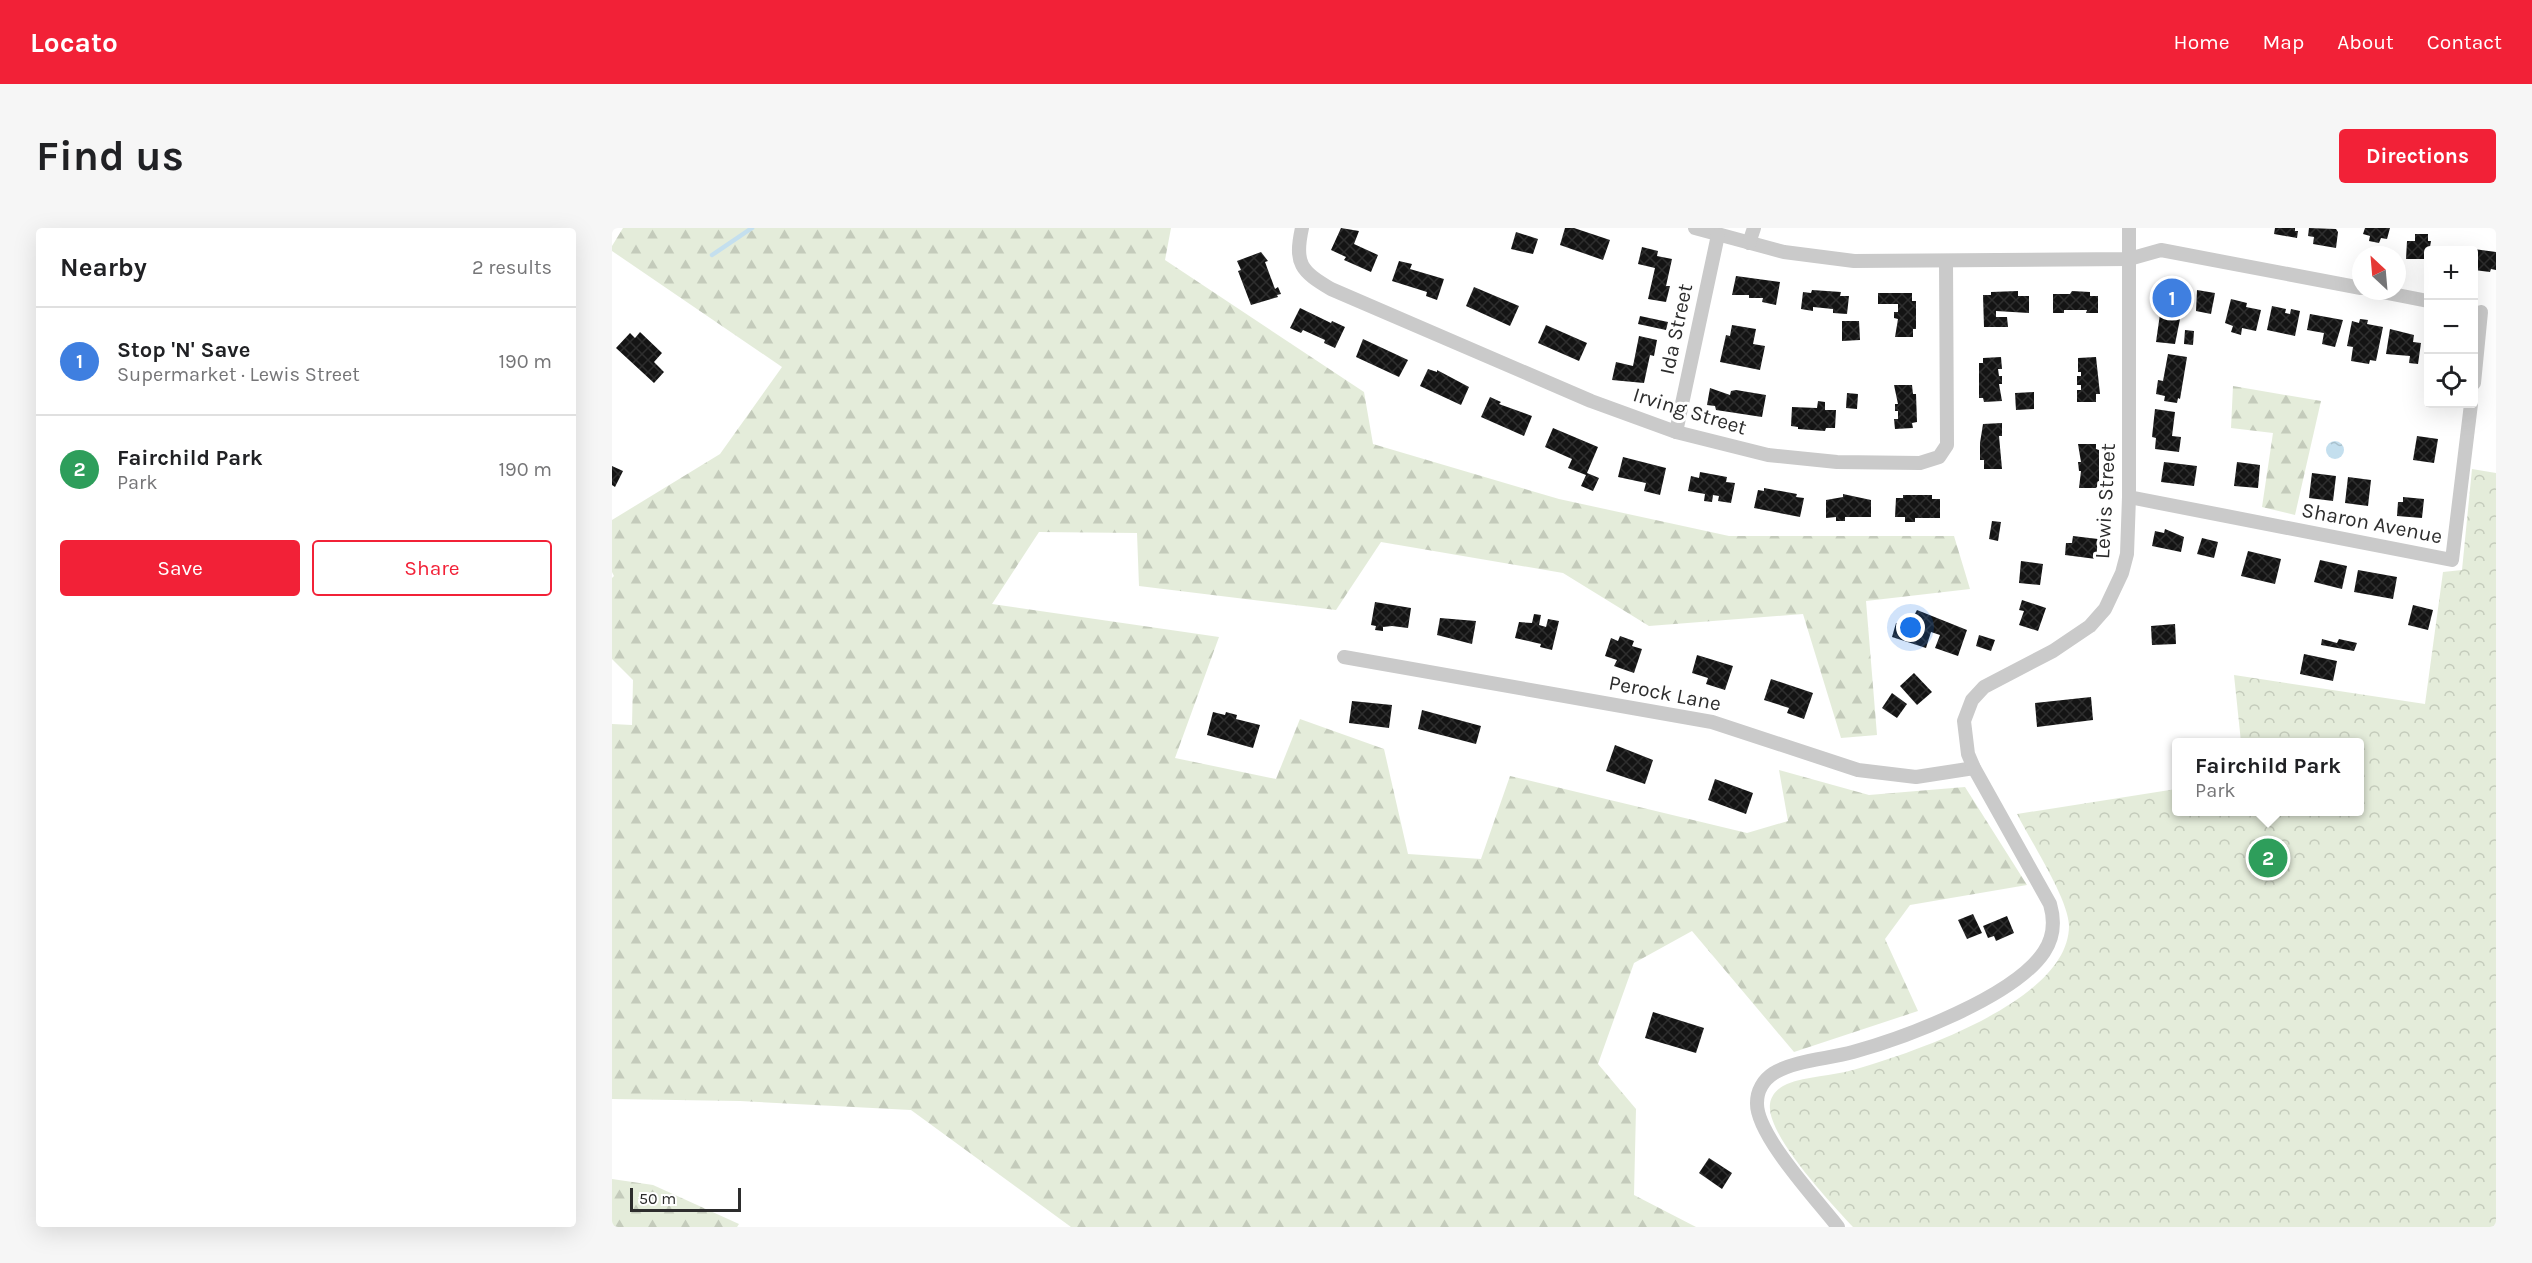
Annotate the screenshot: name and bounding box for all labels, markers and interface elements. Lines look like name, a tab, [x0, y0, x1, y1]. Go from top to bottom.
text: Locato	[30, 26, 118, 59]
text: Home	[2174, 30, 2230, 54]
text: Map	[2263, 30, 2304, 54]
text: About	[2337, 30, 2394, 54]
text: Contact	[2427, 30, 2502, 54]
button: Directions	[2339, 129, 2496, 183]
text: Find us	[36, 131, 184, 181]
north arrow	[2352, 246, 2406, 300]
map controls	[2424, 246, 2478, 408]
button: +	[2424, 246, 2478, 300]
text: Nearby	[60, 252, 147, 283]
text: 2 results	[472, 256, 552, 279]
pin: 1	[2152, 276, 2192, 320]
street label: Ida Street	[1655, 281, 1697, 377]
button: −	[2424, 300, 2478, 354]
text: Stop 'N' Save	[117, 337, 250, 363]
text: 1	[76, 350, 83, 373]
text: 190 m	[498, 350, 552, 373]
button: locate	[2424, 354, 2478, 408]
text: Supermarket · Lewis Street	[117, 363, 360, 386]
street label: Irving Street	[1630, 382, 1750, 440]
street label: Lewis Street	[2090, 442, 2120, 559]
text: Fairchild Park	[117, 445, 263, 471]
text: 2	[73, 458, 86, 481]
text: 190 m	[498, 458, 552, 481]
text: Park	[117, 471, 158, 494]
street label: Sharon Avenue	[2300, 498, 2444, 548]
button: Save	[60, 540, 300, 596]
button: Share	[312, 540, 552, 596]
your location	[1896, 613, 1925, 642]
street label: Perock Lane	[1607, 670, 1723, 716]
popup	[2172, 738, 2364, 816]
text: Fairchild Park	[2195, 753, 2341, 779]
text: Park	[2195, 779, 2236, 802]
pin: 2	[2248, 836, 2288, 880]
scale bar	[630, 1185, 741, 1212]
text: 50 m	[639, 1189, 676, 1208]

